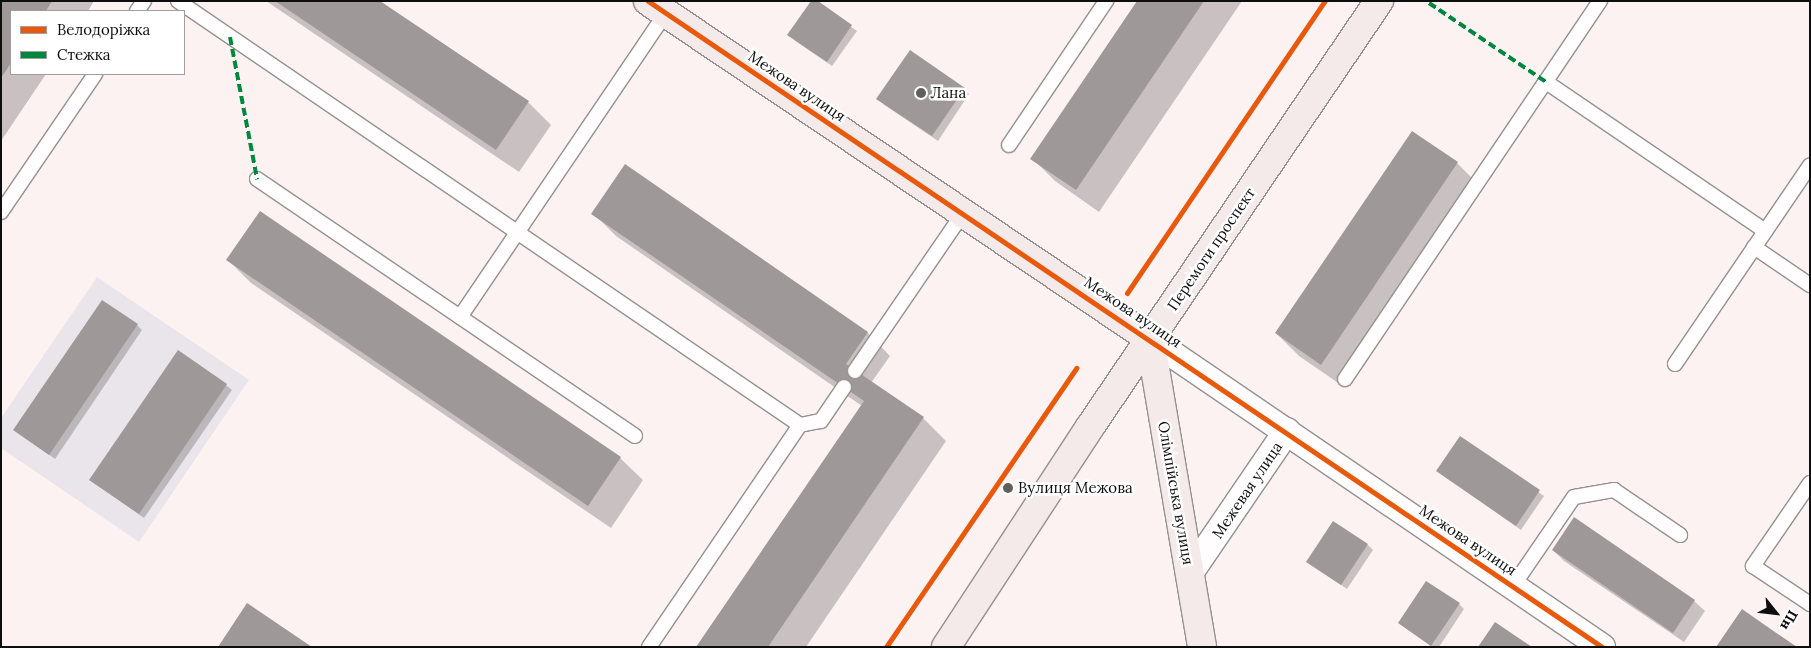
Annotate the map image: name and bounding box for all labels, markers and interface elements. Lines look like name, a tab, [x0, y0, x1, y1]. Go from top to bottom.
legend	[10, 10, 185, 75]
text: Велодоріжка	[57, 20, 150, 39]
text: Стежка	[57, 45, 110, 64]
street label: Межова вулиця	[745, 47, 849, 125]
place label: Лана	[931, 84, 966, 102]
marker: Лана	[915, 87, 927, 99]
street label: Перемоги проспект	[1163, 184, 1259, 314]
street label: Межова вулиця	[1081, 273, 1185, 351]
street label: Олімпійська вулиця	[1154, 420, 1198, 566]
street label: Межевая улица	[1208, 438, 1286, 542]
place label: Вулиця Межова	[1018, 479, 1133, 497]
marker: Вулиця Межова	[1002, 482, 1014, 494]
street label: Межова вулиця	[1416, 501, 1520, 579]
north arrow	[1751, 588, 1801, 638]
text: Пн	[1776, 607, 1802, 633]

